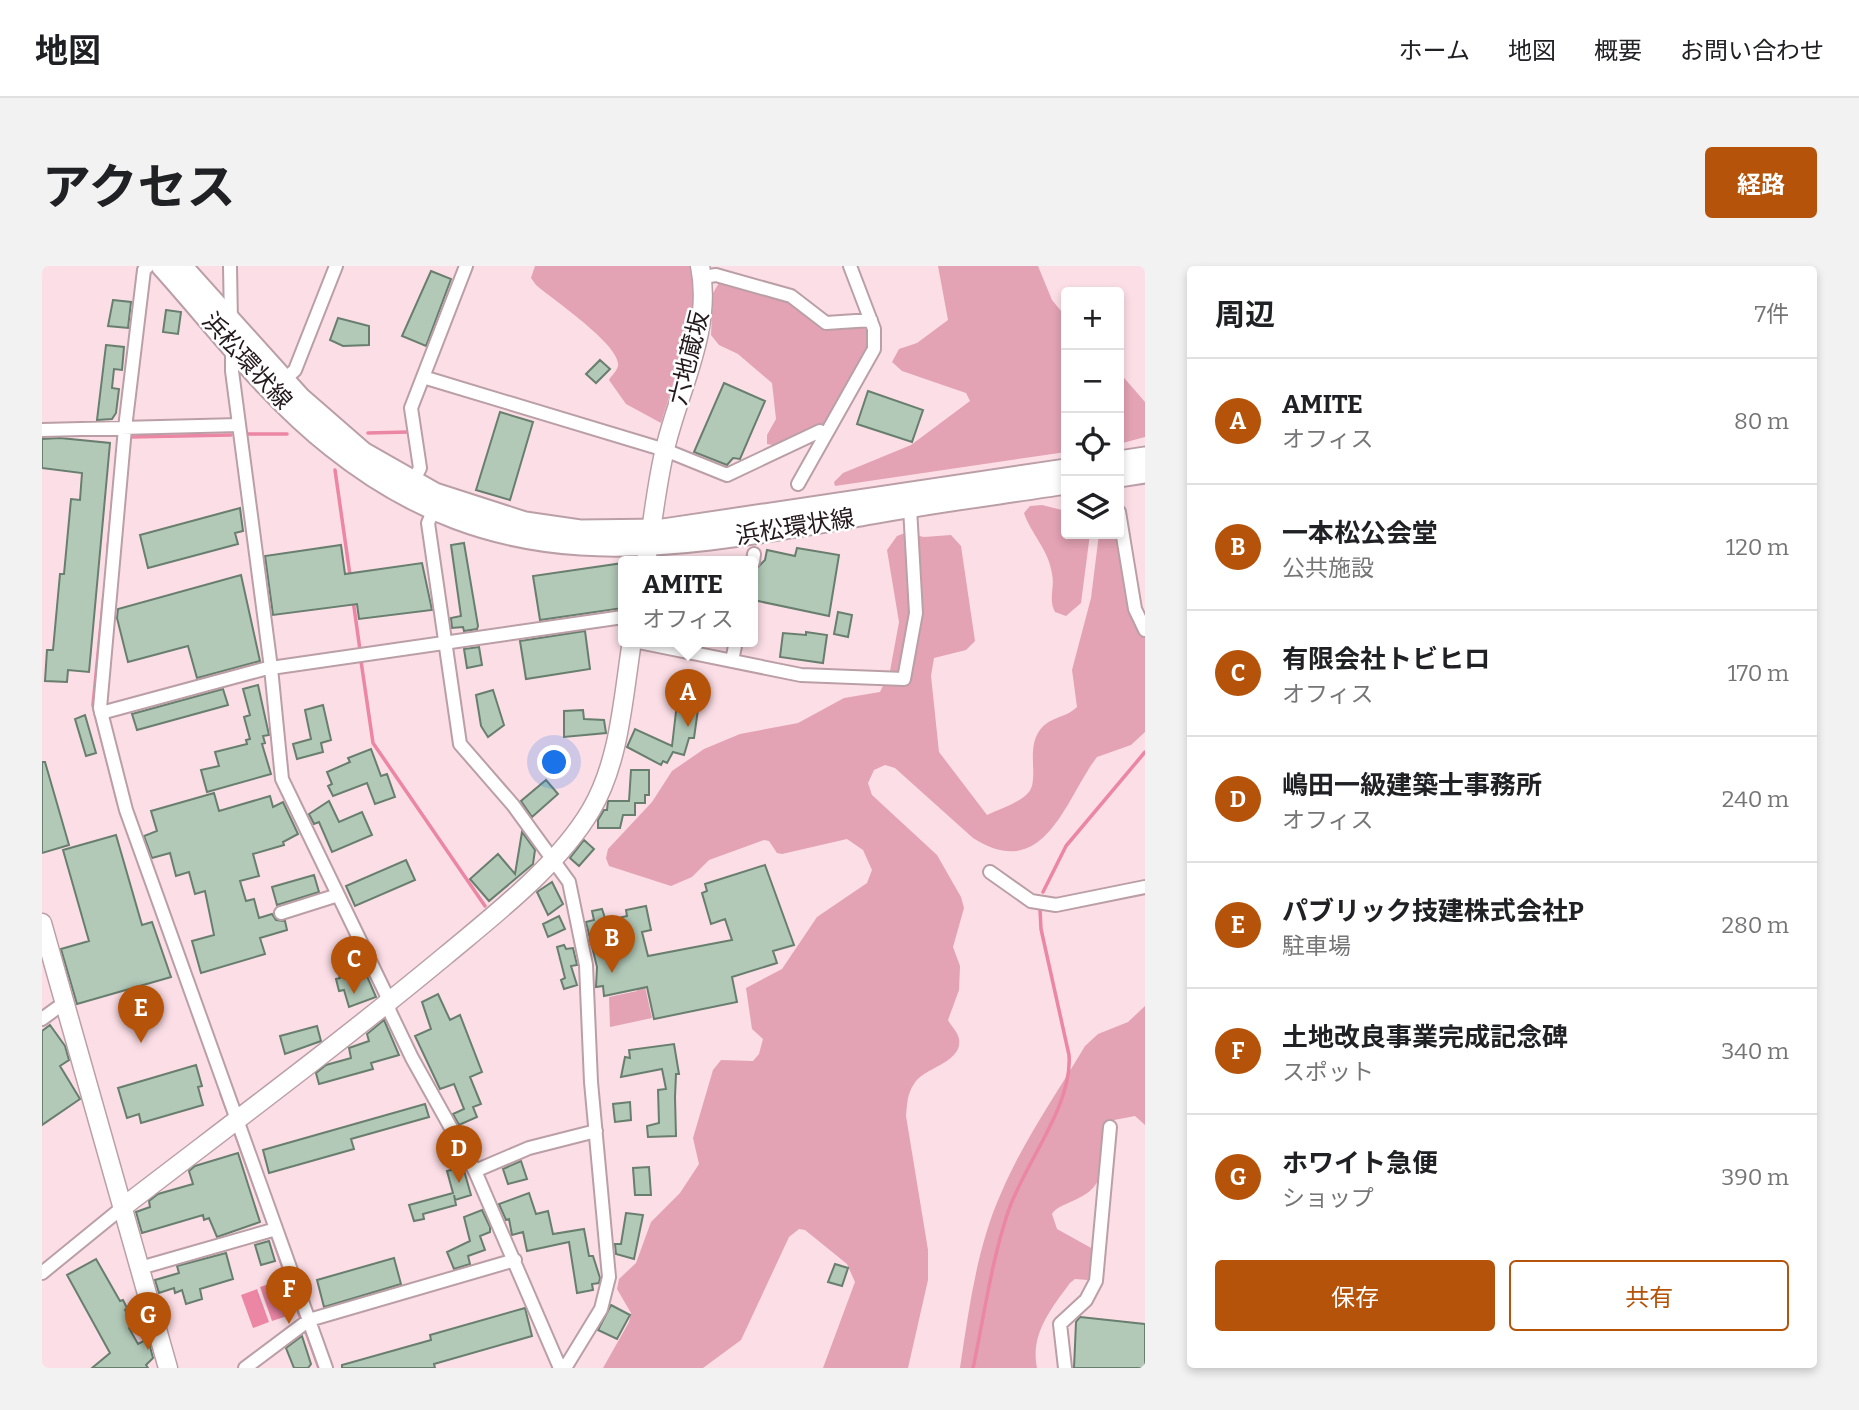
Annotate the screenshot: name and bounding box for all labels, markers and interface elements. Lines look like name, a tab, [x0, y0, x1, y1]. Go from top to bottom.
text: 地図	[35, 31, 101, 71]
text: ホーム	[1399, 37, 1470, 65]
text: 地図	[1508, 37, 1556, 65]
text: 概要	[1594, 37, 1642, 65]
text: お問い合わせ	[1680, 37, 1824, 65]
button: 経路	[1705, 147, 1817, 218]
text: アクセス	[42, 158, 236, 217]
map controls	[1061, 287, 1124, 539]
button: +	[1061, 287, 1124, 350]
text: 周辺	[1215, 297, 1275, 333]
text: 7件	[1754, 300, 1789, 328]
street label: 浜松環状線	[196, 307, 298, 415]
street label: 六地蔵坂	[664, 308, 714, 408]
button: −	[1061, 350, 1124, 413]
text: AMITE	[1282, 389, 1363, 420]
text: A	[1230, 407, 1246, 435]
text: 80 m	[1734, 407, 1789, 435]
button: locate	[1061, 413, 1124, 476]
text: オフィス	[1282, 425, 1374, 453]
button: layers	[1061, 476, 1124, 539]
street label: 浜松環状線	[734, 504, 856, 550]
text: 一本松公会堂	[1282, 518, 1438, 549]
text: B	[1231, 533, 1245, 561]
text: 120 m	[1726, 533, 1789, 561]
text: 公共施設	[1282, 554, 1374, 582]
popup	[618, 556, 758, 647]
text: AMITE	[642, 569, 723, 600]
text: オフィス	[642, 605, 734, 633]
text: 有限会社トビヒロ	[1282, 644, 1490, 675]
text: C	[1231, 659, 1245, 687]
text: 170 m	[1727, 659, 1789, 687]
pin: A	[665, 669, 711, 727]
text: オフィス	[1282, 680, 1374, 708]
your location	[537, 745, 571, 779]
text: 嶋田一級建築士事務所	[1282, 770, 1542, 801]
text: D	[1230, 785, 1246, 813]
text: 240 m	[1722, 785, 1789, 813]
text: オフィス	[1282, 806, 1374, 834]
text: パブリック技建株式会社P	[1282, 896, 1584, 927]
text: E	[1231, 911, 1245, 939]
text: 280 m	[1721, 911, 1789, 939]
pin: B	[589, 915, 635, 973]
text: 駐車場	[1282, 932, 1351, 960]
pin: C	[331, 936, 377, 994]
pin: E	[118, 985, 164, 1043]
text: 土地改良事業完成記念碑	[1282, 1022, 1568, 1053]
text: F	[1232, 1037, 1244, 1065]
text: 340 m	[1721, 1037, 1789, 1065]
text: スポット	[1282, 1058, 1374, 1086]
pin: D	[436, 1125, 482, 1183]
text: ホワイト急便	[1282, 1148, 1438, 1179]
text: G	[1230, 1163, 1246, 1191]
text: 390 m	[1721, 1163, 1789, 1191]
text: ショップ	[1282, 1184, 1374, 1212]
button: 保存	[1215, 1260, 1495, 1331]
button: 共有	[1509, 1260, 1789, 1331]
pin: F	[266, 1266, 312, 1324]
pin: G	[125, 1292, 171, 1350]

